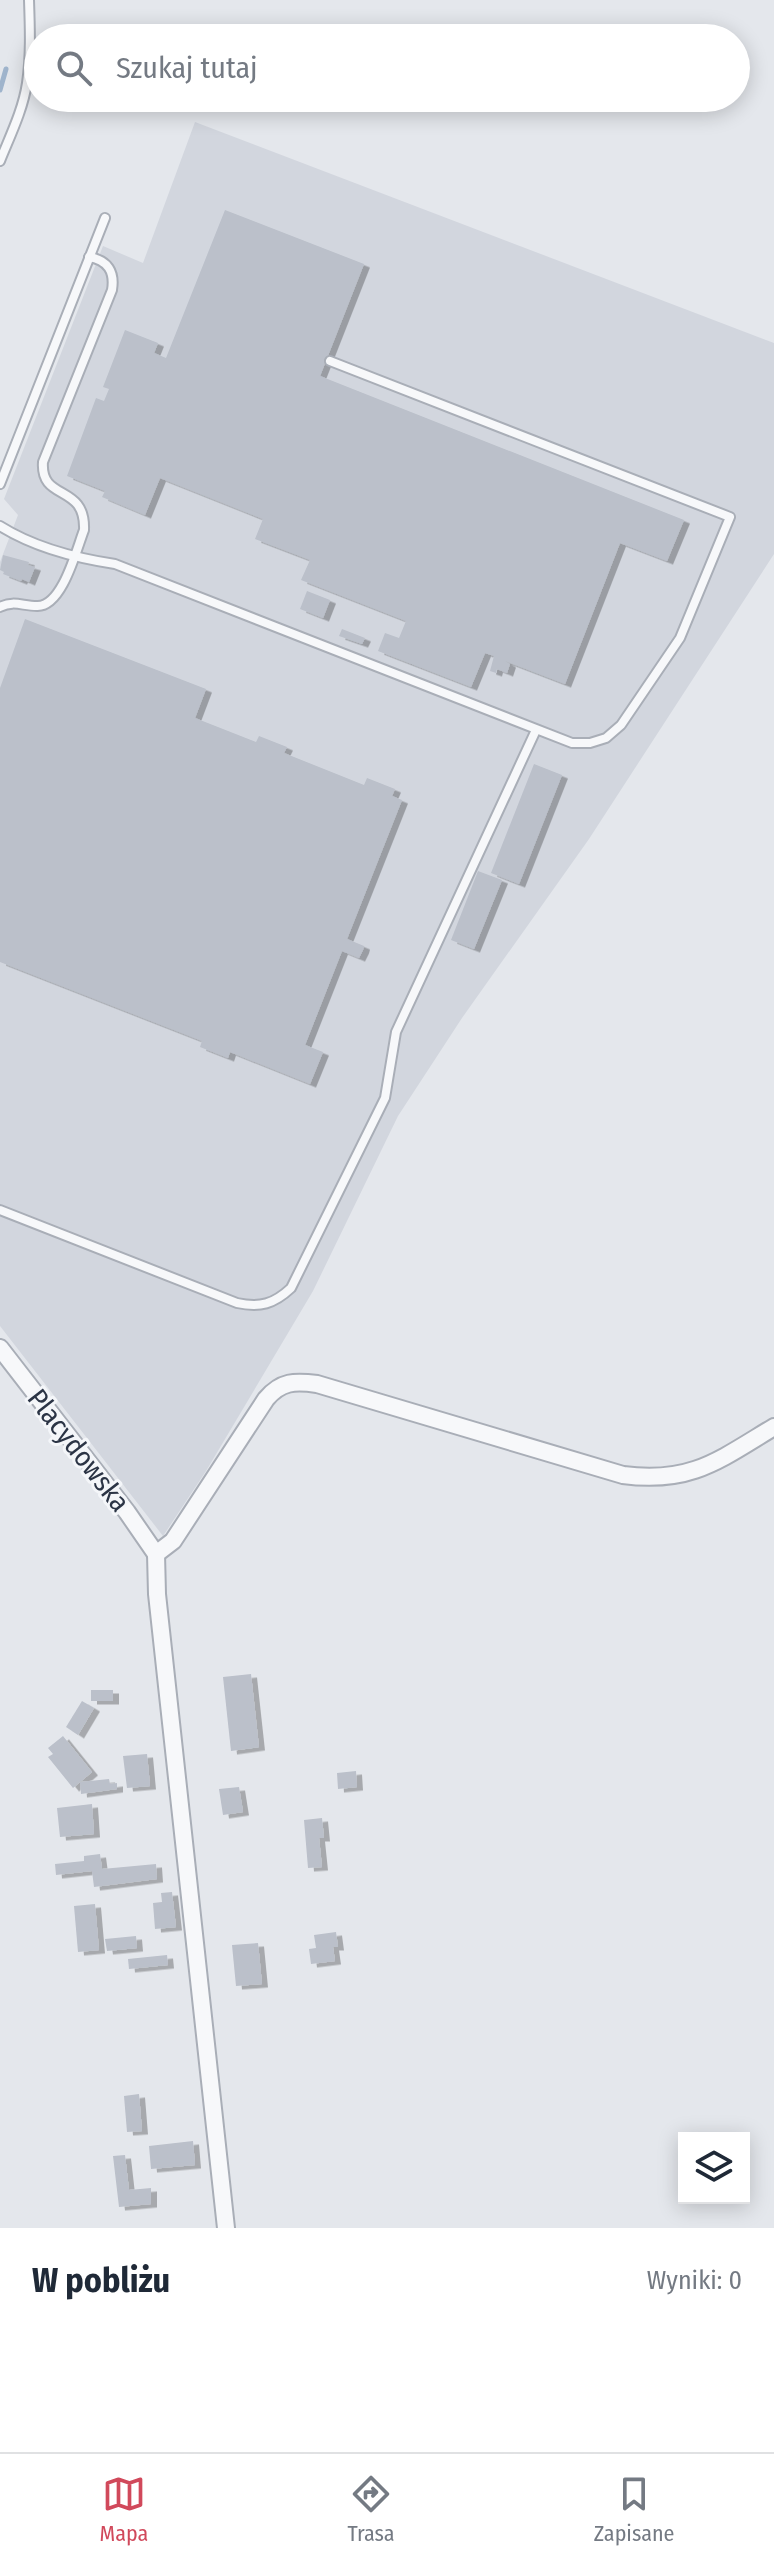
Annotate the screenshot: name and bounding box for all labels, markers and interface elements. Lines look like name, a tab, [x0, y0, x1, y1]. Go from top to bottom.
search box	[24, 24, 750, 112]
icon: search	[52, 46, 96, 90]
text: Szukaj tutaj	[116, 50, 257, 86]
street label: Placydowska	[21, 1383, 137, 1518]
map controls	[678, 2132, 750, 2204]
button: layers	[678, 2132, 750, 2204]
text: W pobliżu	[32, 2260, 170, 2301]
text: Wyniki: 0	[647, 2265, 742, 2296]
tab: Mapa	[100, 2472, 148, 2547]
tab: Trasa	[347, 2472, 395, 2547]
tab: Zapisane	[594, 2472, 674, 2547]

